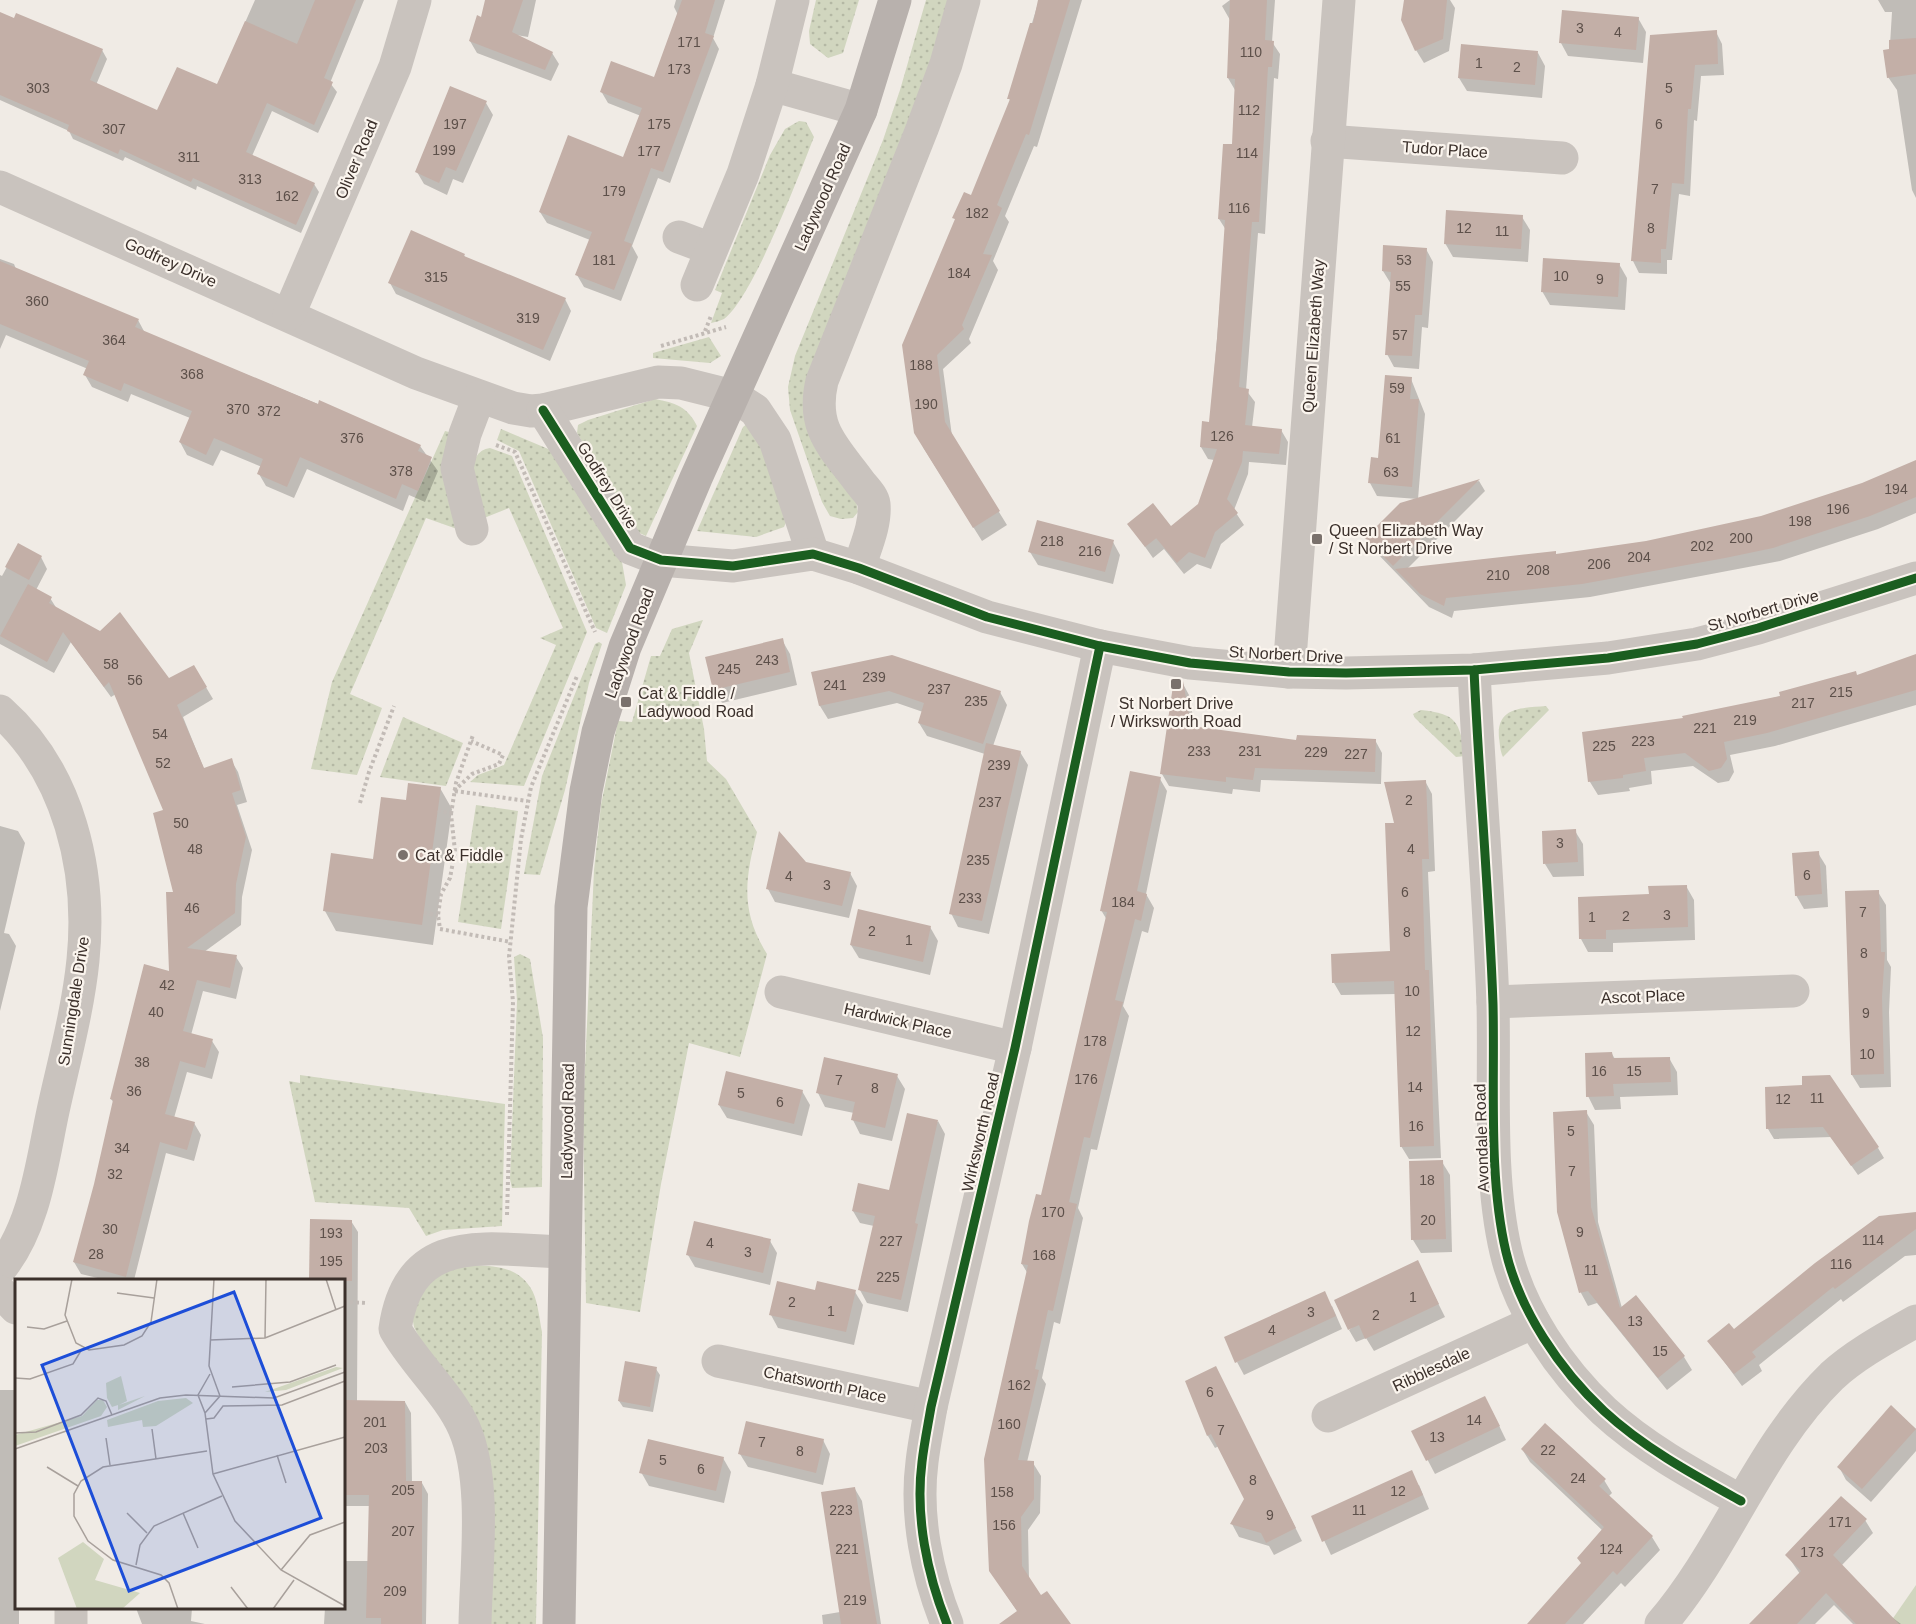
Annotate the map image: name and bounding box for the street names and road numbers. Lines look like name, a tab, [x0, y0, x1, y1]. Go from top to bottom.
street label: Oliver Road	[332, 117, 381, 201]
street label: Tudor Place	[1402, 138, 1488, 161]
street label: Ladywood Road	[791, 141, 854, 253]
street label: Godfrey Drive	[122, 235, 219, 290]
street label: Queen Elizabeth Way	[1300, 259, 1327, 414]
street label: Godfrey Drive	[574, 439, 641, 532]
street label: Ladywood Road	[602, 586, 657, 700]
street label: St Norbert Drive	[1706, 586, 1821, 634]
street label: St Norbert Drive	[1228, 643, 1344, 666]
street label: Sunningdale Drive	[55, 935, 92, 1067]
street label: Ascot Place	[1601, 987, 1686, 1006]
street label: Hardwick Place	[842, 1000, 954, 1041]
street label: Ladywood Road	[558, 1063, 577, 1179]
street label: Wirksworth Road	[959, 1071, 1002, 1193]
street label: Avondale Road	[1471, 1083, 1492, 1193]
street label: Ribblesdale	[1390, 1344, 1473, 1395]
street label: Chatsworth Place	[762, 1363, 888, 1406]

